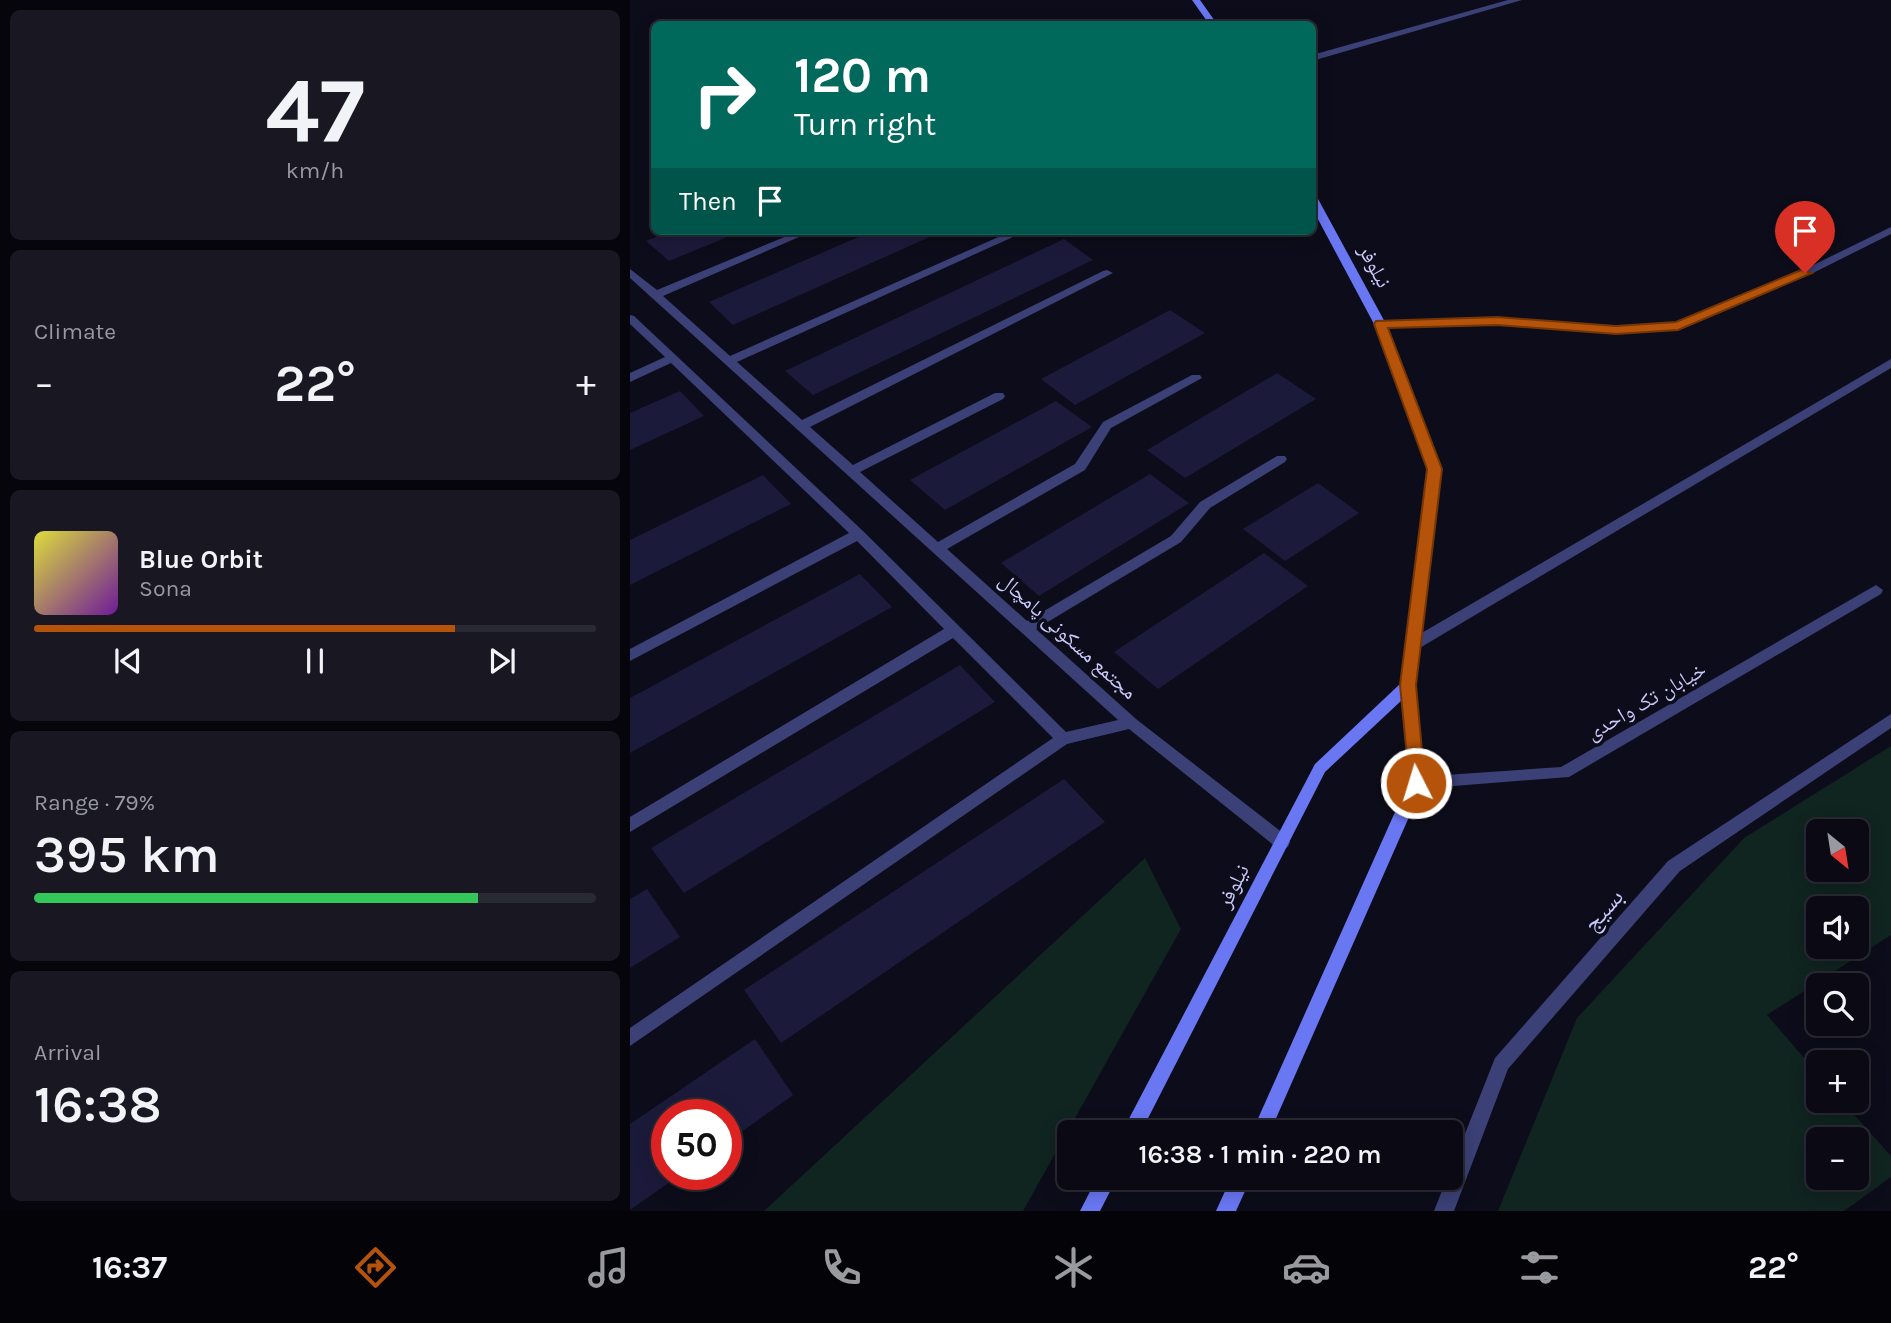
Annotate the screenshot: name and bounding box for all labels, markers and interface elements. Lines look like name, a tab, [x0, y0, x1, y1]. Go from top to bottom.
text: 120 m	[794, 47, 931, 104]
icon: right	[679, 49, 770, 140]
text: 47	[265, 58, 365, 164]
text: Turn right	[794, 106, 936, 143]
text: km/h	[286, 157, 344, 184]
icon: arrive	[751, 182, 789, 220]
text: Then	[679, 186, 737, 217]
pin	[1775, 201, 1835, 273]
icon: arrive	[1786, 212, 1824, 250]
street label: نیلوفر	[1353, 239, 1396, 292]
text: Climate	[34, 318, 116, 345]
text: 22°	[274, 353, 356, 414]
text: −	[34, 361, 54, 406]
text: +	[576, 361, 596, 406]
text: Blue Orbit	[139, 544, 263, 575]
street label: مجتمع مسکونی پامچال	[994, 568, 1142, 705]
text: Sona	[139, 575, 192, 602]
icon: previous	[109, 642, 147, 680]
icon: pause	[296, 642, 334, 680]
icon: next	[483, 642, 521, 680]
street label: خیابان تک واحدی	[1582, 657, 1710, 745]
position arrow	[1379, 746, 1453, 820]
text: Range · 79%	[34, 789, 155, 816]
north arrow	[1806, 819, 1869, 882]
map controls	[1806, 819, 1869, 1190]
text: 395 km	[34, 824, 220, 885]
street label: نیلوفر	[1211, 860, 1254, 913]
street label: بسیج	[1577, 883, 1630, 938]
button: sound	[1806, 896, 1869, 959]
button: search	[1806, 973, 1869, 1036]
text: Arrival	[34, 1039, 101, 1066]
button: +	[1806, 1050, 1869, 1113]
text: 16:38	[34, 1074, 162, 1135]
speed limit sign: 50	[651, 1099, 742, 1190]
button: −	[1806, 1127, 1869, 1190]
text: 16:38 · 1 min · 220 m	[1138, 1139, 1382, 1170]
icon: directions	[351, 1243, 400, 1292]
icon: music	[584, 1243, 633, 1292]
icon: phone	[817, 1243, 866, 1292]
icon: climate	[1049, 1243, 1098, 1292]
icon: car	[1282, 1243, 1331, 1292]
icon: filters	[1515, 1243, 1564, 1292]
text: 16:37	[92, 1249, 167, 1286]
text: 22°	[1748, 1249, 1799, 1286]

